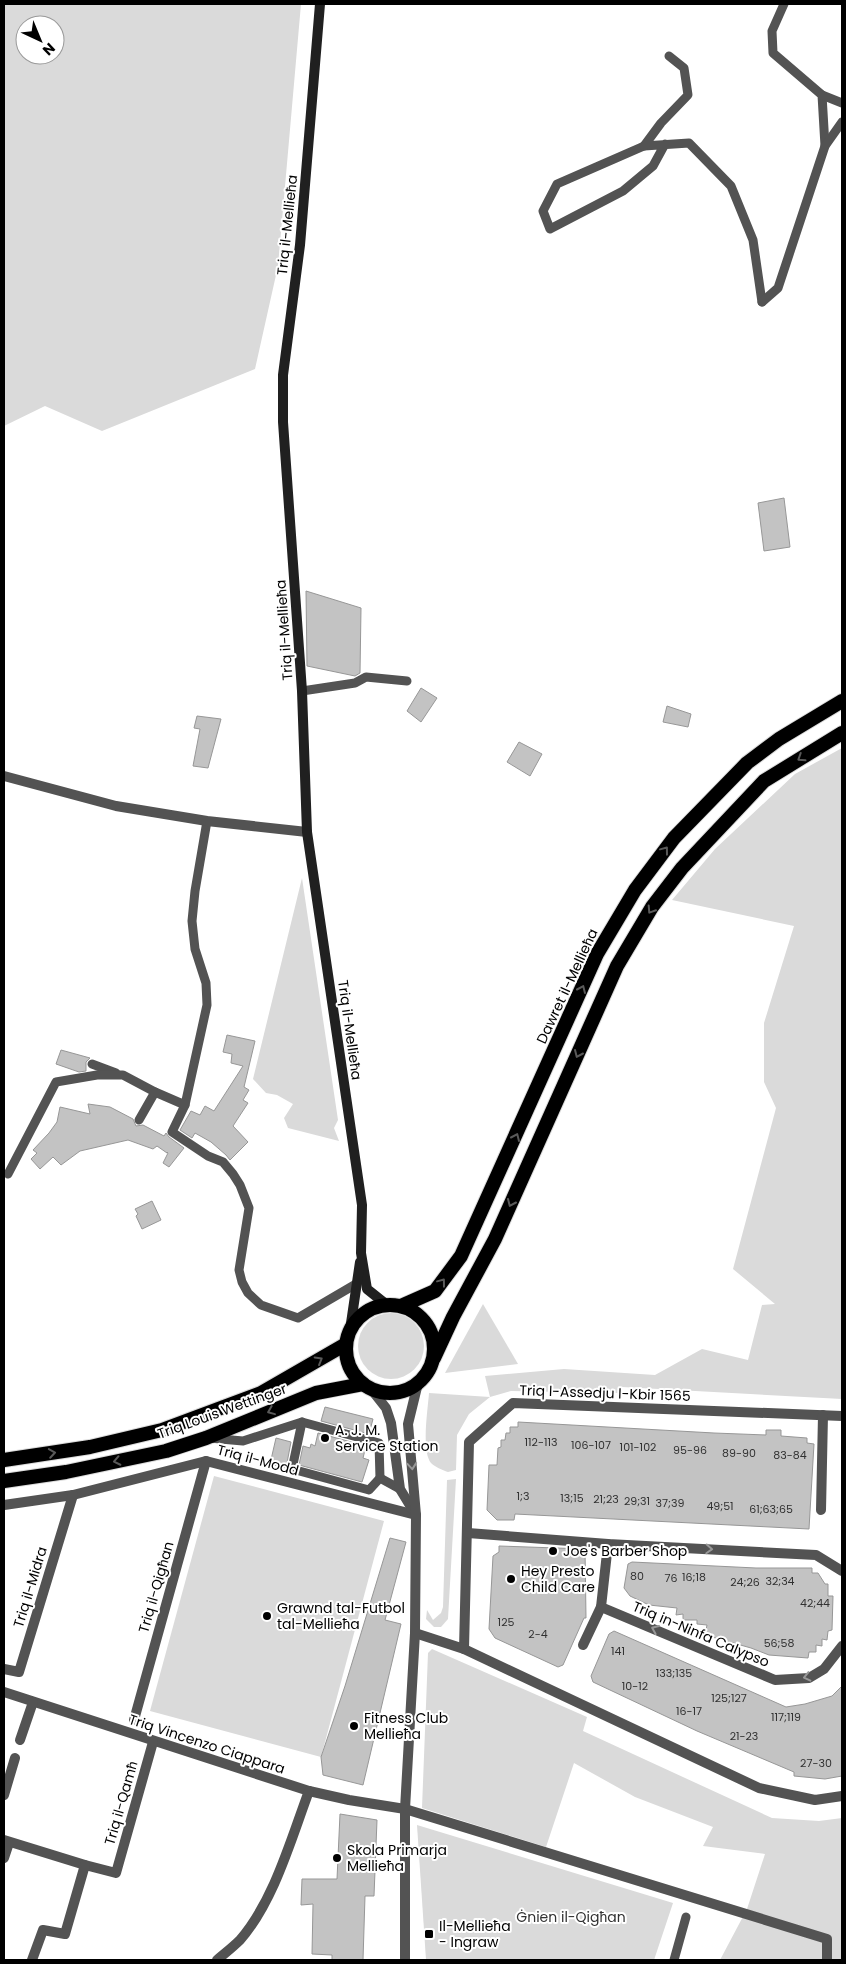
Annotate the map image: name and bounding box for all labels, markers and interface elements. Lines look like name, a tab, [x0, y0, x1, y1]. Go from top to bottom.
north arrow	[15, 15, 65, 65]
text: N	[38, 39, 60, 60]
street label: Triq il-Mellieħa	[272, 174, 302, 276]
street label: Triq il-Mellieħa	[271, 579, 297, 681]
one-way arrow	[797, 752, 806, 761]
one-way arrow	[659, 847, 667, 856]
one-way arrow	[648, 904, 657, 913]
street label: Dawret il-Mellieħa	[531, 925, 603, 1047]
street label: Triq il-Mellieħa	[333, 979, 367, 1081]
one-way arrow	[575, 985, 586, 994]
one-way arrow	[574, 1049, 584, 1058]
one-way arrow	[509, 1133, 520, 1142]
one-way arrow	[507, 1198, 518, 1207]
one-way arrow	[436, 1278, 445, 1288]
one-way arrow	[313, 1356, 322, 1366]
street label: Triq Louis Wettinger	[155, 1378, 289, 1444]
street label: Triq l-Assedju l-Kbir 1565	[519, 1380, 691, 1406]
one-way arrow	[267, 1405, 276, 1416]
place label: A. J. M. Service Station	[335, 1420, 439, 1456]
marker: A. J. M. Service Station	[319, 1432, 331, 1444]
house number: 112-113	[525, 1434, 557, 1450]
house number: 106-107	[571, 1437, 611, 1453]
street label: Triq il-Modd	[215, 1439, 301, 1481]
house number: 101-102	[620, 1439, 656, 1455]
house number: 95-96	[673, 1442, 707, 1458]
house number: 89-90	[722, 1445, 756, 1461]
house number: 83-84	[773, 1447, 807, 1463]
one-way arrow	[48, 1448, 56, 1459]
one-way arrow	[112, 1455, 121, 1466]
one-way arrow	[406, 1462, 417, 1470]
house number: 1;3	[517, 1488, 529, 1504]
house number: 13;15	[560, 1490, 584, 1506]
house number: 21;23	[593, 1491, 619, 1507]
house number: 29;31	[624, 1493, 650, 1509]
house number: 37;39	[656, 1495, 684, 1511]
house number: 49;51	[706, 1498, 734, 1514]
house number: 61;63;65	[749, 1501, 793, 1517]
street label: Triq il-Qigħan	[133, 1539, 179, 1635]
place label: Joe's Barber Shop	[563, 1541, 687, 1561]
street label: Triq il-Midra	[8, 1544, 52, 1630]
one-way arrow	[706, 1544, 713, 1554]
marker: Joe's Barber Shop	[547, 1545, 559, 1557]
place label: Hey Presto Child Care	[521, 1561, 595, 1597]
house number: 80	[630, 1568, 644, 1584]
house number: 16;18	[682, 1569, 706, 1585]
house number: 76	[665, 1570, 678, 1586]
marker: Hey Presto Child Care	[505, 1573, 517, 1585]
house number: 32;34	[765, 1573, 795, 1589]
house number: 24;26	[730, 1574, 760, 1590]
house number: 42;44	[800, 1595, 830, 1611]
street label: Triq in-Ninfa Calypso	[629, 1596, 773, 1672]
place label: Grawnd tal-Futbol tal-Mellieħa	[277, 1598, 405, 1634]
marker: Grawnd tal-Futbol tal-Mellieħa	[261, 1610, 273, 1622]
house number: 125	[498, 1614, 514, 1630]
one-way arrow	[651, 1625, 660, 1636]
house number: 2-4	[528, 1626, 548, 1642]
house number: 56;58	[764, 1635, 794, 1651]
house number: 141	[611, 1643, 625, 1659]
house number: 133;135	[656, 1665, 692, 1681]
one-way arrow	[802, 1671, 811, 1682]
house number: 10-12	[622, 1678, 648, 1694]
house number: 125;127	[711, 1690, 747, 1706]
house number: 16-17	[676, 1703, 702, 1719]
place label: Fitness Club Mellieħa	[364, 1708, 448, 1744]
street label: Triq Vincenzo Ciappara	[126, 1709, 288, 1779]
house number: 117;119	[771, 1709, 801, 1725]
marker: Fitness Club Mellieħa	[348, 1720, 360, 1732]
house number: 21-23	[730, 1728, 758, 1744]
house number: 27-30	[800, 1755, 832, 1771]
street label: Triq il-Qamħ	[99, 1759, 143, 1847]
place label: Skola Primarja Mellieħa	[347, 1840, 447, 1876]
marker: Skola Primarja Mellieħa	[331, 1852, 343, 1864]
park label: Ġnien il-Qigħan	[516, 1907, 626, 1927]
place label: Il-Mellieħa - Ingraw	[439, 1916, 511, 1952]
marker: Il-Mellieħa - Ingraw	[423, 1928, 435, 1940]

